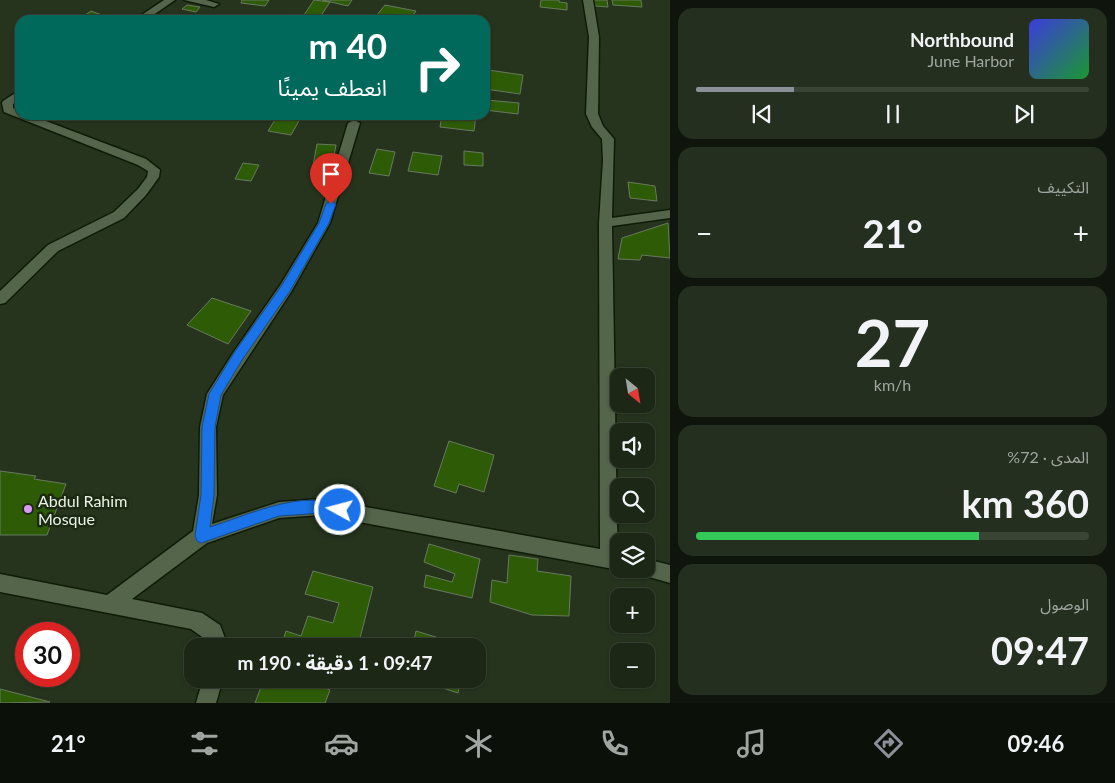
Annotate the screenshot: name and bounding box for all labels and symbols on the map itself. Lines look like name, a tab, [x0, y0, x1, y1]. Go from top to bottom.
pin	[310, 153, 352, 204]
north arrow	[610, 368, 655, 412]
position arrow	[313, 483, 365, 535]
place label: Abdul Rahim Mosque	[38, 491, 127, 528]
marker: Abdul Rahim Mosque	[22, 503, 34, 515]
speed limit sign: 30	[15, 622, 80, 687]

